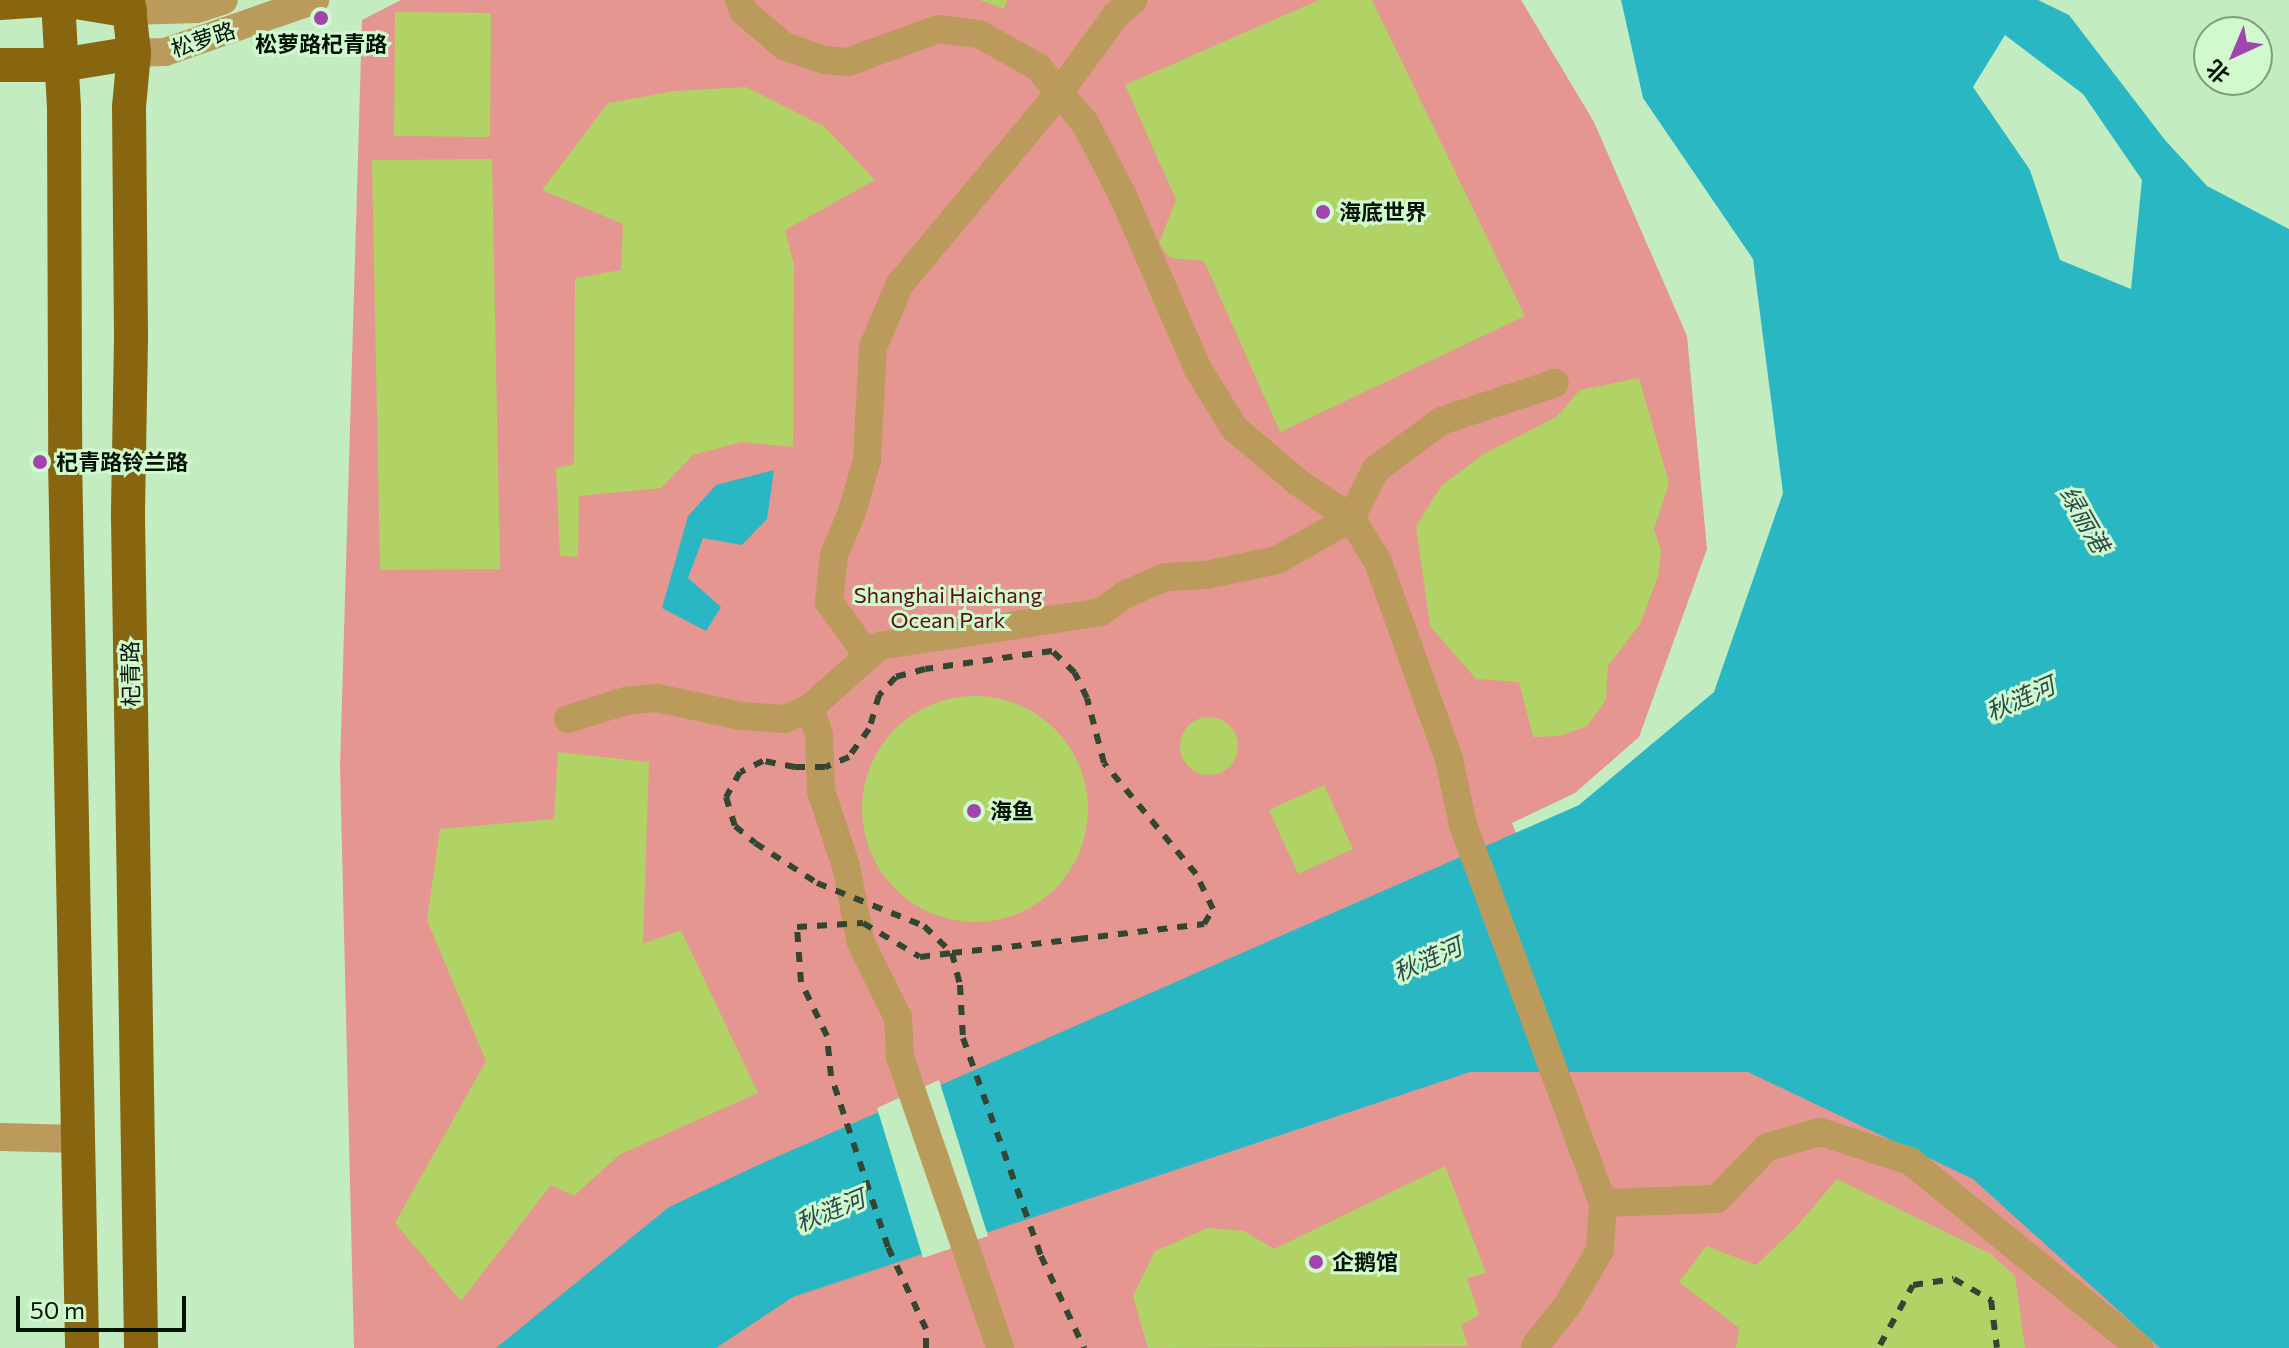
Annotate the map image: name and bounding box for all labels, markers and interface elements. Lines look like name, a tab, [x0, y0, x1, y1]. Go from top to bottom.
marker: 松萝路杞青路	[312, 9, 330, 27]
street label: 松萝路	[168, 16, 238, 62]
north arrow	[2193, 16, 2273, 96]
place label: 松萝路杞青路	[255, 31, 387, 57]
text: 北	[2200, 55, 2235, 90]
place label: 海底世界	[1339, 199, 1427, 225]
marker: 海底世界	[1314, 203, 1332, 221]
place label: 杞青路铃兰路	[56, 449, 188, 475]
marker: 杞青路铃兰路	[31, 453, 49, 471]
water label: 绿丽港	[2055, 481, 2115, 557]
park label: Shanghai Haichang Ocean Park	[854, 581, 1042, 632]
street label: 杞青路	[116, 641, 144, 707]
water label: 秋涟河	[1981, 670, 2059, 726]
place label: 海鱼	[990, 798, 1034, 824]
marker: 海鱼	[965, 802, 983, 820]
water label: 秋涟河	[1388, 931, 1466, 987]
water label: 秋涟河	[791, 1183, 869, 1237]
place label: 企鹅馆	[1332, 1249, 1398, 1275]
marker: 企鹅馆	[1307, 1253, 1325, 1271]
scale bar	[20, 1280, 190, 1330]
text: 50 m	[30, 1295, 85, 1324]

